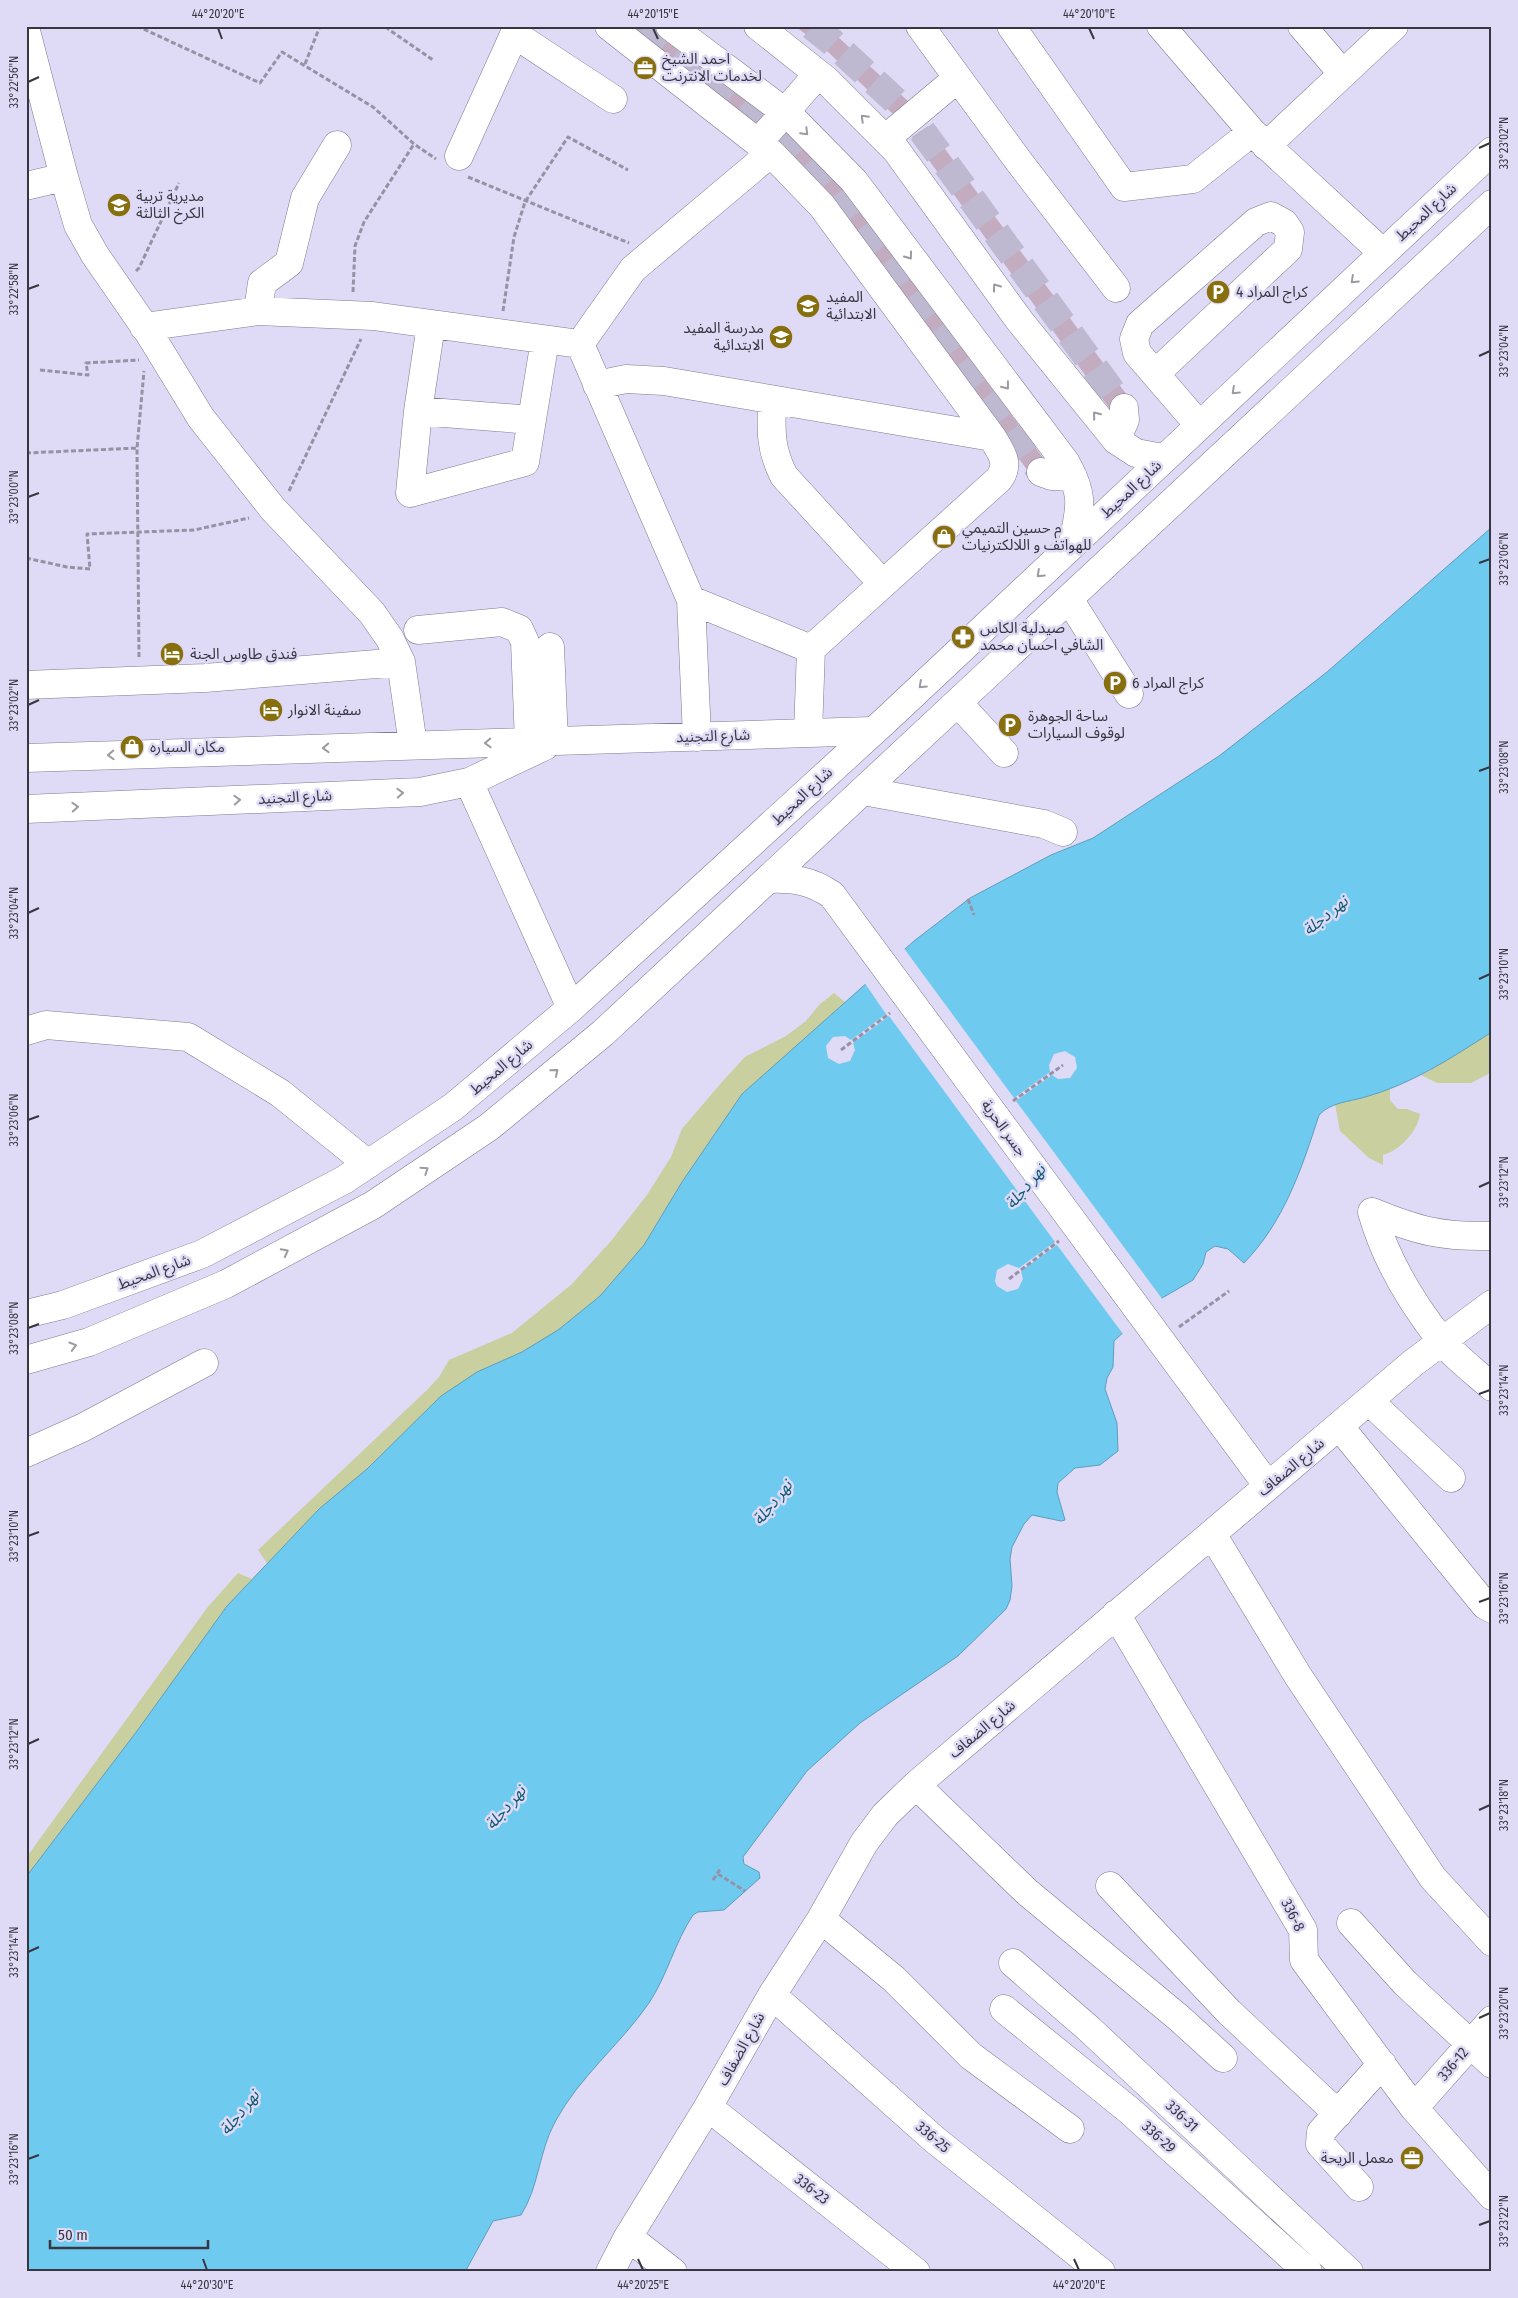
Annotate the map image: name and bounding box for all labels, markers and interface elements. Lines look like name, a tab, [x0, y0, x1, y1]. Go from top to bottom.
text: 44°20'20"E	[192, 7, 245, 21]
text: 44°20'15"E	[627, 7, 679, 21]
text: 44°20'10"E	[1063, 7, 1115, 21]
place label: احمد الشيخ لخدمات الانترنت	[662, 50, 762, 85]
office icon: احمد الشيخ لخدمات الانترنت	[632, 55, 658, 81]
text: 33°22'56"N	[7, 56, 21, 108]
one-way arrow	[861, 115, 870, 124]
text: 33°23'02"N	[1497, 117, 1511, 169]
one-way arrow	[799, 126, 808, 135]
street label: شارع المحيط	[1392, 179, 1462, 247]
place label: مديرية تربية الكرخ الثالثة	[136, 187, 204, 225]
school or university icon: مديرية تربية الكرخ الثالثة	[106, 192, 132, 218]
one-way arrow	[903, 250, 912, 260]
text: 33°22'58"N	[7, 263, 21, 315]
one-way arrow	[1351, 274, 1360, 283]
parking icon: كراج المراد 4	[1205, 279, 1231, 305]
place label: كراج المراد 4	[1236, 283, 1308, 304]
one-way arrow	[993, 284, 1001, 293]
place label: المفيد الابتدائية	[826, 288, 876, 323]
school or university icon: المفيد الابتدائية	[795, 293, 821, 319]
place label: مدرسة المفيد الابتدائية	[683, 319, 764, 354]
school or university icon: مدرسة المفيد الابتدائية	[768, 324, 794, 350]
text: 33°23'04"N	[1497, 325, 1511, 377]
one-way arrow	[1001, 380, 1009, 389]
one-way arrow	[1232, 385, 1241, 394]
one-way arrow	[1093, 412, 1101, 421]
street label: شارع المحيط	[1097, 456, 1167, 524]
text: 33°23'00"N	[7, 470, 21, 524]
place label: م حسين التميمي للهواتف و اللالكترنيات	[962, 519, 1091, 554]
shop icon: م حسين التميمي للهواتف و اللالكترنيات	[931, 524, 957, 550]
text: 33°23'06"N	[1497, 532, 1511, 586]
one-way arrow	[1037, 568, 1046, 577]
place label: صيدلية الكاس الشافي احسان محمد	[980, 619, 1103, 656]
pharmacy icon: صيدلية الكاس الشافي احسان محمد	[950, 624, 976, 650]
hotel icon: فندق طاوس الجنة	[159, 641, 185, 667]
place label: فندق طاوس الجنة	[190, 645, 298, 663]
parking icon: كراج المراد 6	[1102, 670, 1128, 696]
place label: كراج المراد 6	[1132, 674, 1205, 695]
text: 33°23'02"N	[7, 679, 21, 731]
one-way arrow	[919, 679, 928, 688]
hotel icon: سفينة الانوار	[258, 697, 284, 723]
place label: سفينة الانوار	[287, 701, 361, 719]
place label: ساحة الجوهرة لوقوف السيارات	[1028, 707, 1125, 742]
parking icon: ساحة الجوهرة لوقوف السيارات	[997, 712, 1023, 738]
street label: شارع التجنيد	[676, 726, 751, 749]
shop icon: مكان السياره	[119, 734, 145, 760]
place label: مكان السياره	[150, 738, 225, 756]
one-way arrow	[484, 738, 492, 748]
text: 33°23'08"N	[1497, 740, 1511, 794]
one-way arrow	[321, 743, 329, 753]
one-way arrow	[107, 750, 115, 761]
street label: شارع المحيط	[768, 763, 838, 831]
street label: شارع التجنيد	[258, 786, 333, 811]
one-way arrow	[396, 787, 404, 798]
one-way arrow	[234, 794, 242, 805]
one-way arrow	[71, 802, 79, 813]
text: 33°23'04"N	[7, 887, 21, 939]
water label: نهر دجلة	[1299, 891, 1353, 939]
text: 33°23'10"N	[1497, 948, 1511, 1000]
street label: شارع المحيط	[466, 1035, 538, 1101]
one-way arrow	[549, 1070, 558, 1078]
text: 33°23'06"N	[7, 1093, 21, 1147]
street label: جسر الحرية	[978, 1096, 1031, 1160]
text: 33°23'12"N	[1497, 1156, 1511, 1208]
water label: نهر دجلة	[1001, 1159, 1050, 1212]
one-way arrow	[420, 1167, 429, 1176]
one-way arrow	[280, 1248, 289, 1258]
street label: شارع المحيط	[115, 1250, 194, 1296]
text: 33°23'08"N	[7, 1301, 21, 1355]
one-way arrow	[68, 1342, 77, 1352]
text: 33°23'14"N	[1497, 1364, 1511, 1416]
street label: شارع الضفاف	[1254, 1434, 1330, 1502]
water label: نهر دجلة	[749, 1475, 797, 1529]
text: 33°23'10"N	[7, 1510, 21, 1562]
text: 33°23'16"N	[1497, 1572, 1511, 1624]
street label: شارع الضفاف	[945, 1696, 1021, 1764]
text: 33°23'12"N	[7, 1718, 21, 1770]
text: 33°23'18"N	[1497, 1779, 1511, 1831]
water label: نهر دجلة	[481, 1780, 531, 1833]
street label: 336-8	[1277, 1896, 1309, 1934]
text: 33°23'14"N	[7, 1926, 21, 1978]
text: 33°23'20"N	[1497, 1987, 1511, 2039]
street label: شارع الضفاف	[713, 2009, 771, 2090]
street label: 336-12	[1434, 2043, 1472, 2084]
water label: نهر دجلة	[216, 2085, 264, 2139]
street label: 336-31	[1162, 2097, 1202, 2135]
street label: 336-29	[1138, 2117, 1180, 2157]
street label: 336-25	[912, 2118, 954, 2157]
text: 33°23'16"N	[7, 2133, 21, 2185]
office icon: معمل الريحة	[1399, 2145, 1425, 2171]
place label: معمل الريحة	[1321, 2149, 1394, 2167]
street label: 336-23	[791, 2170, 833, 2208]
text: 33°23'22"N	[1497, 2195, 1511, 2247]
scale bar	[50, 2218, 208, 2250]
text: 50 m	[58, 2226, 88, 2244]
text: 44°20'30"E	[181, 2278, 234, 2292]
text: 44°20'25"E	[617, 2278, 669, 2292]
text: 44°20'20"E	[1053, 2278, 1106, 2292]

